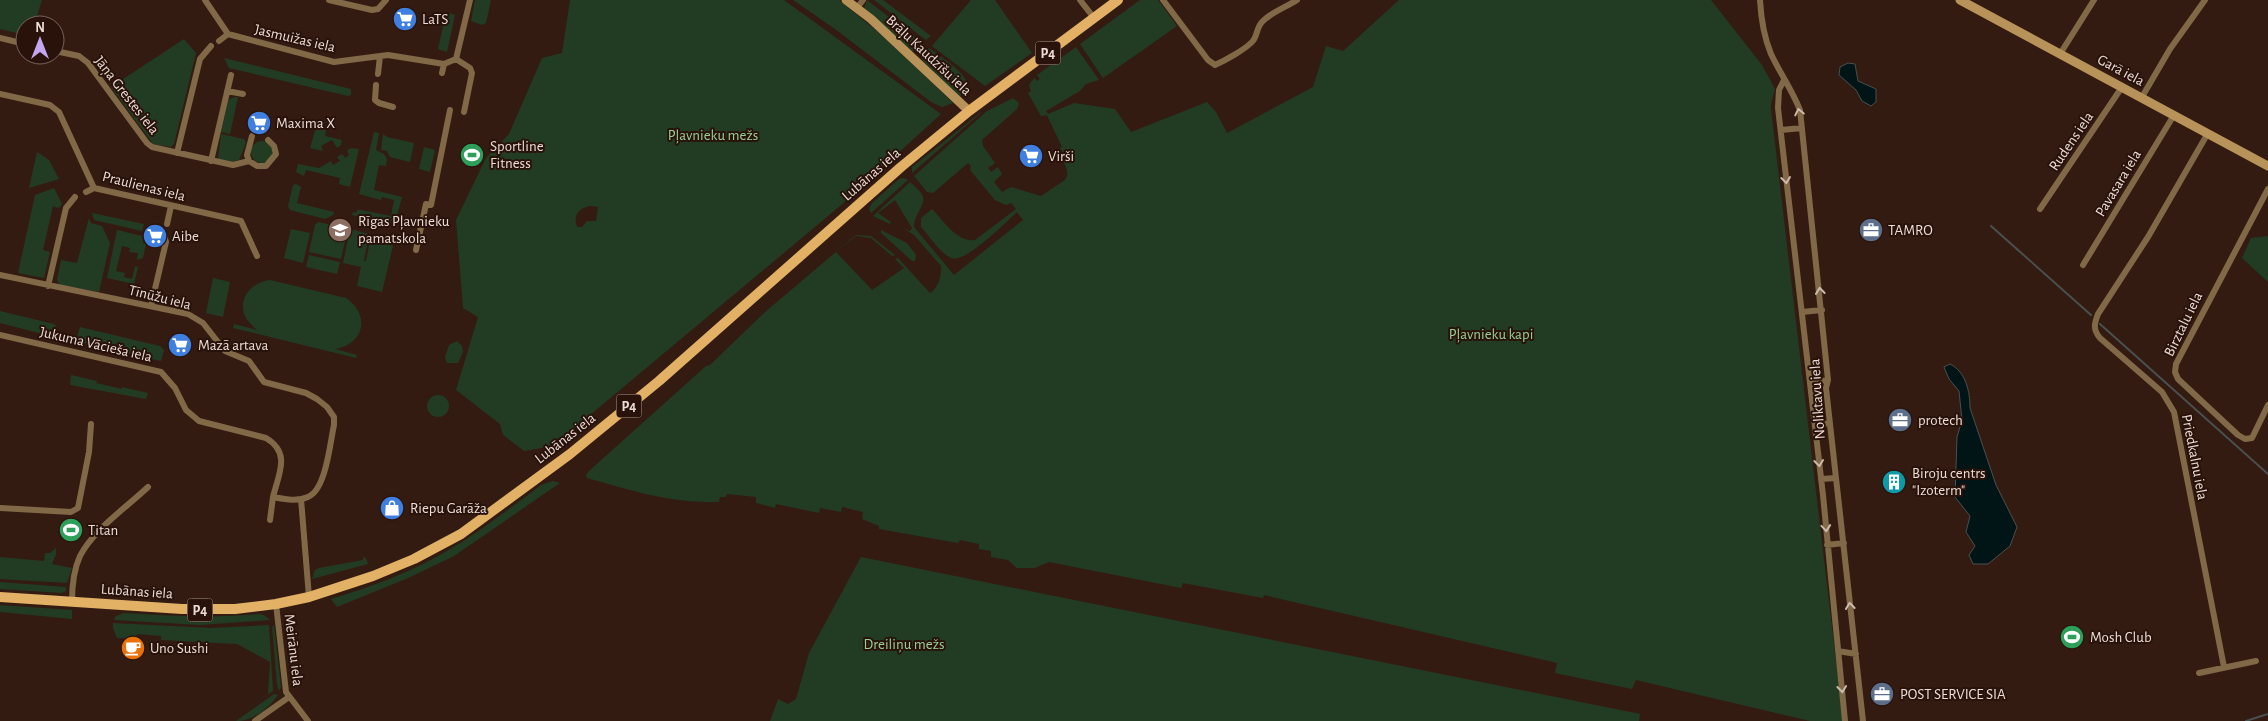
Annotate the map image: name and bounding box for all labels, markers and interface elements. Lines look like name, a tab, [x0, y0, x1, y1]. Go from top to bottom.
supermarket icon: LaTS	[392, 6, 418, 32]
place label: LaTS	[422, 12, 448, 27]
street label: Brāļu Kaudzīšu iela	[882, 12, 974, 99]
north arrow	[15, 15, 65, 65]
text: N	[35, 21, 45, 35]
street label: Jasmuižas iela	[253, 22, 337, 55]
road number: P4	[1036, 42, 1060, 64]
street label: Garā iela	[2095, 52, 2147, 89]
street label: Jāņa Grestes iela	[91, 53, 162, 138]
one-way arrow	[1794, 108, 1805, 116]
street label: Rudens iela	[2046, 109, 2096, 173]
supermarket icon: Maxima X	[246, 110, 272, 136]
place label: Maxima X	[276, 116, 335, 131]
park label: Pļavnieku mežs	[668, 128, 758, 144]
place label: Sportline Fitness	[490, 139, 544, 171]
sports icon: Sportline Fitness	[459, 142, 485, 168]
supermarket icon: Virši	[1018, 143, 1044, 169]
street label: Lubānas iela	[839, 145, 904, 204]
street label: Pavasara iela	[2093, 147, 2144, 219]
place label: Virši	[1048, 149, 1074, 164]
street label: Praulienas iela	[101, 169, 187, 204]
one-way arrow	[1780, 176, 1791, 184]
place label: Rīgas Pļavnieku pamatskola	[358, 214, 450, 246]
school or university icon: Rīgas Pļavnieku pamatskola	[327, 217, 353, 243]
office icon: TAMRO	[1858, 217, 1884, 243]
supermarket icon: Aibe	[142, 223, 168, 249]
place label: TAMRO	[1888, 223, 1933, 238]
place label: Aibe	[172, 229, 199, 244]
street label: Tīnūžu iela	[127, 282, 193, 313]
one-way arrow	[1815, 286, 1826, 294]
street label: Birztalu iela	[2161, 290, 2205, 359]
street label: Jukuma Vācieša iela	[38, 324, 154, 365]
park label: Pļavnieku kapi	[1449, 327, 1533, 343]
supermarket icon: Mazā artava	[167, 332, 193, 358]
place label: Mazā artava	[198, 338, 268, 353]
street label: Noliktavu iela	[1807, 358, 1828, 440]
road number: P4	[616, 394, 642, 418]
office icon: protech	[1887, 407, 1913, 433]
street label: Lubānas iela	[532, 410, 598, 467]
place label: protech	[1918, 413, 1963, 428]
street label: Priedkalnu iela	[2179, 413, 2210, 501]
one-way arrow	[1813, 459, 1824, 467]
place label: Biroju centrs "Izoterm"	[1912, 466, 1986, 498]
building icon: Biroju centrs "Izoterm"	[1881, 469, 1907, 495]
shop icon: Riepu Garāža	[379, 495, 405, 521]
place label: Riepu Garāža	[410, 501, 487, 516]
sports icon: Titan	[58, 517, 84, 543]
place label: Titan	[88, 523, 118, 538]
one-way arrow	[1820, 524, 1831, 532]
street label: Lubānas iela	[100, 581, 174, 602]
road number: P4	[188, 598, 212, 622]
one-way arrow	[1845, 601, 1856, 609]
street label: Meirānu iela	[282, 613, 305, 687]
sports icon: Mosh Club	[2059, 624, 2085, 650]
place label: Mosh Club	[2090, 630, 2152, 645]
cafe icon: Uno Sushi	[120, 635, 146, 661]
park label: Dreiliņu mežs	[864, 637, 944, 653]
place label: Uno Sushi	[150, 641, 208, 656]
office icon: POST SERVICE SIA	[1869, 681, 1895, 707]
one-way arrow	[1836, 686, 1847, 694]
place label: POST SERVICE SIA	[1900, 687, 2006, 702]

